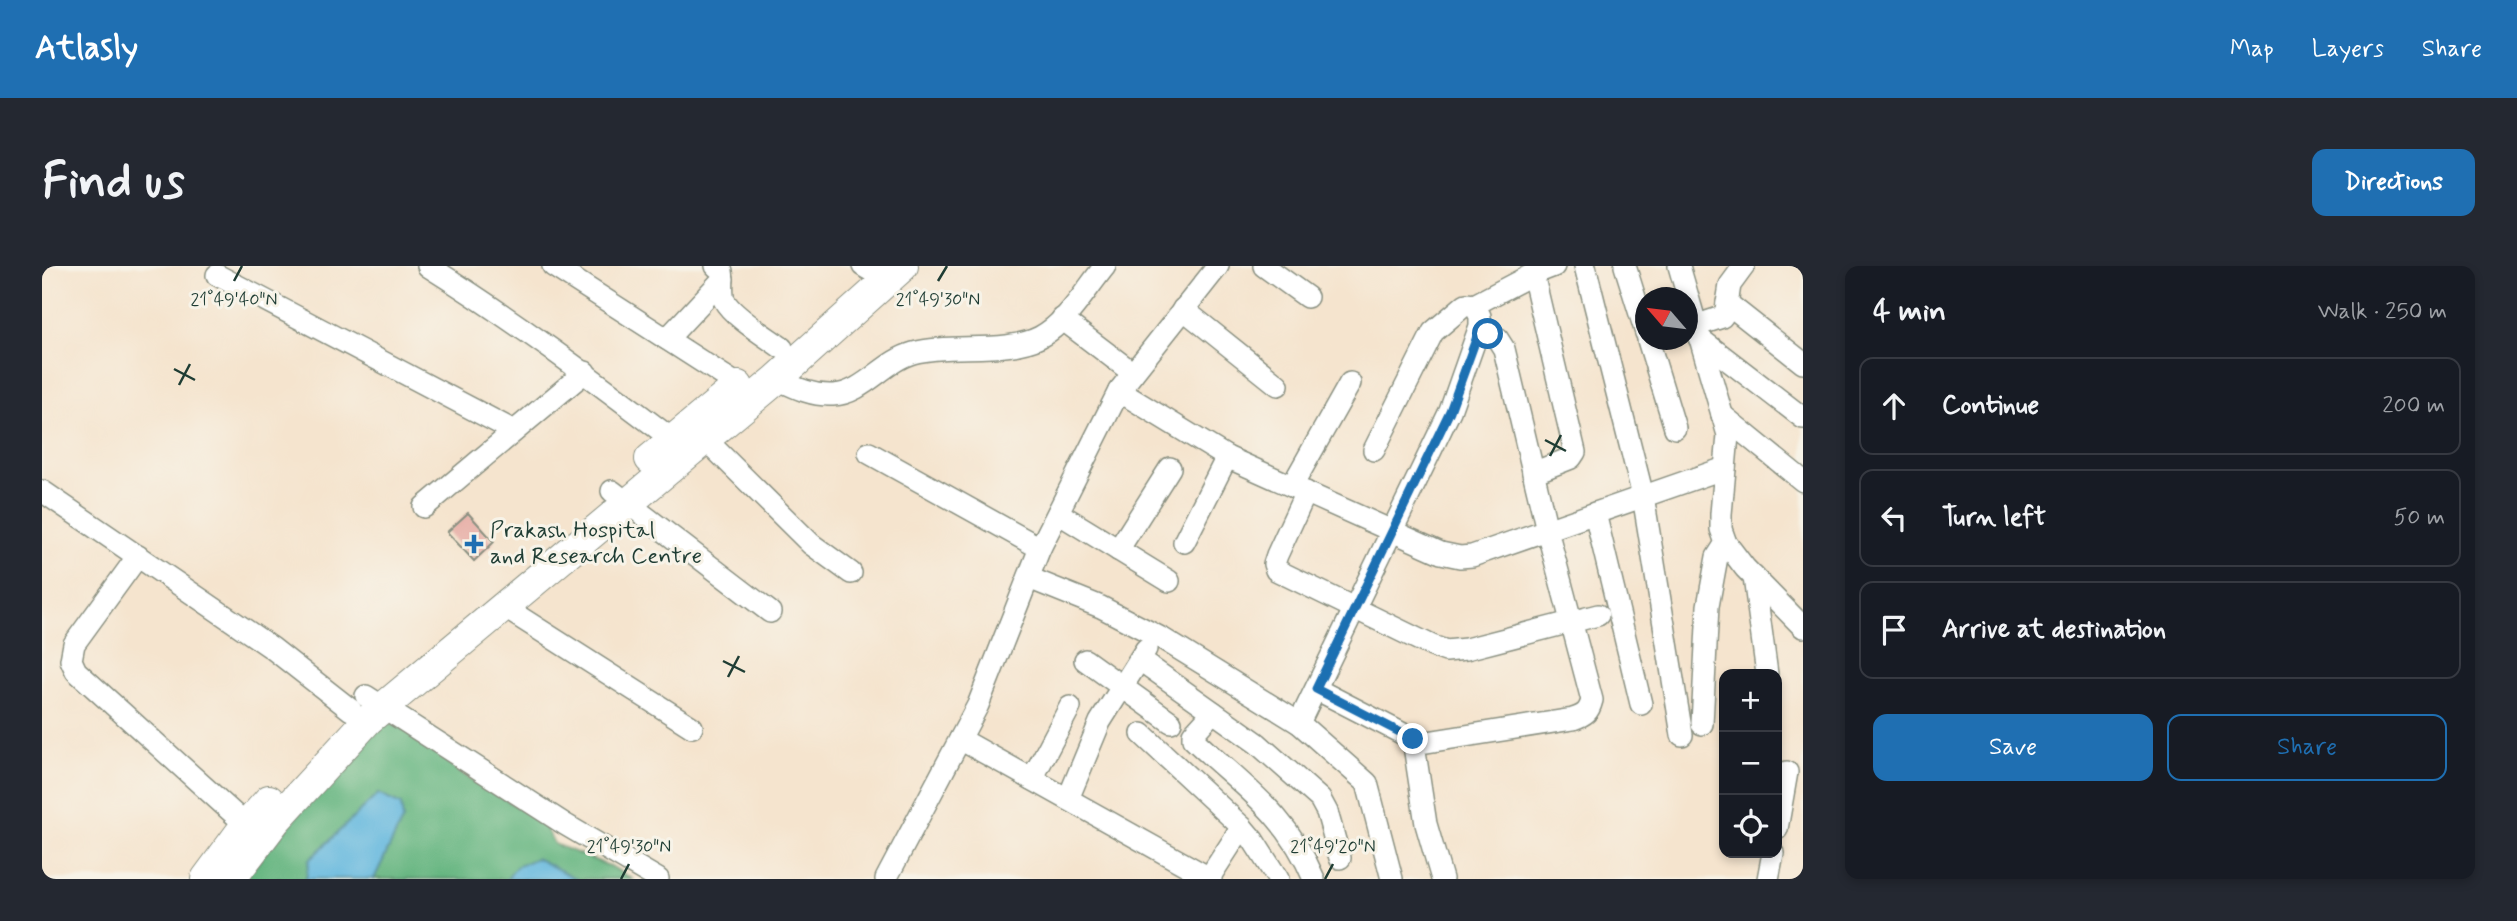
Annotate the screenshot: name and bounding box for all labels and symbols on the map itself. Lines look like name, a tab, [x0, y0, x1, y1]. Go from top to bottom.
north arrow	[1635, 287, 1698, 350]
text: 21°49'40"N	[191, 288, 277, 312]
text: 21°49'30"N	[896, 288, 980, 312]
route start	[1472, 318, 1503, 349]
place label: Prakash Hospital and Research Centre	[490, 516, 702, 572]
marker: Prakash Hospital and Research Centre	[464, 534, 484, 554]
route end	[1397, 723, 1428, 754]
text: 21°49'30"N	[587, 835, 671, 859]
text: 21°49'20"N	[1290, 835, 1376, 859]

